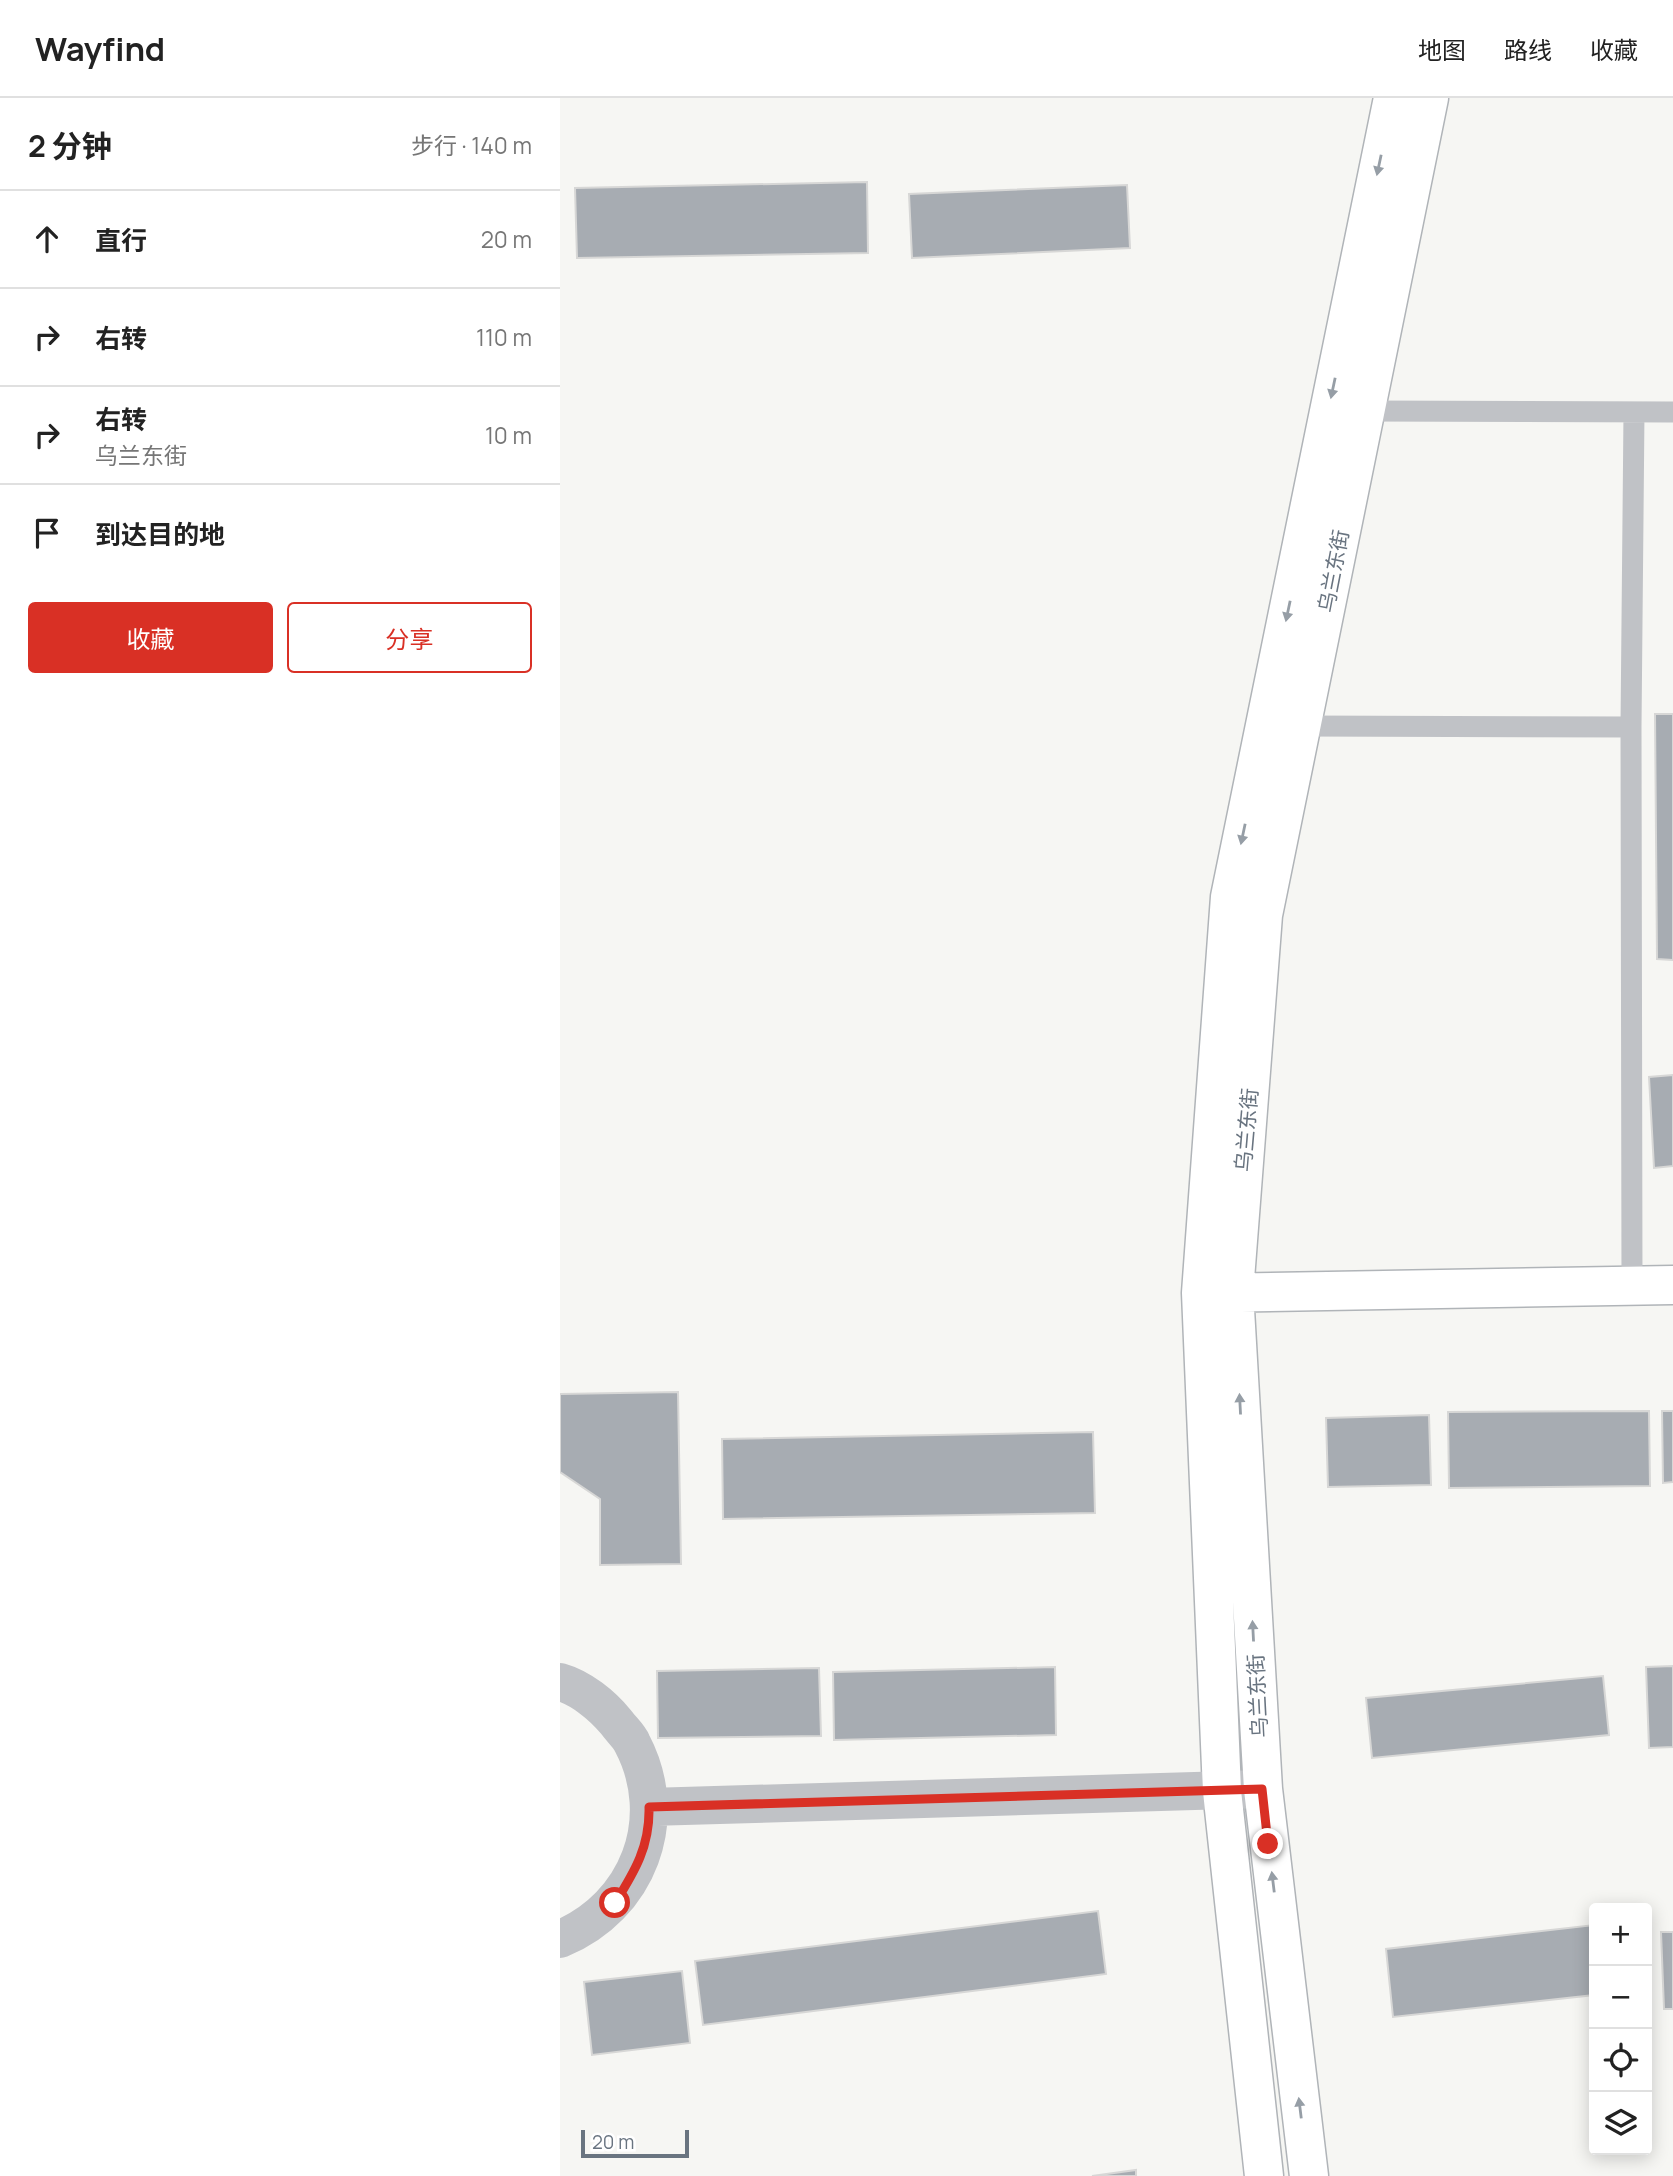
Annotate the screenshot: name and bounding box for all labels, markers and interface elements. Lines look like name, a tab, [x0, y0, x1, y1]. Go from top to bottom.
text: Wayfind	[35, 26, 165, 71]
text: 地图	[1418, 33, 1466, 66]
text: 路线	[1504, 33, 1552, 66]
text: 收藏	[1590, 33, 1638, 66]
text: 2 分钟	[28, 125, 112, 166]
text: 步行 · 140 m	[411, 129, 532, 161]
one-way arrow	[1373, 154, 1384, 176]
icon: ahead	[28, 220, 66, 258]
text: 直行	[95, 222, 147, 258]
text: 20 m	[481, 223, 532, 255]
icon: right	[28, 318, 66, 356]
text: 右转	[95, 320, 147, 356]
text: 110 m	[476, 321, 532, 353]
one-way arrow	[1328, 377, 1339, 399]
text: 右转	[95, 401, 147, 437]
icon: right	[28, 416, 66, 454]
text: 10 m	[485, 419, 532, 451]
text: 乌兰东街	[95, 439, 187, 471]
icon: arrive	[28, 514, 66, 552]
text: 到达目的地	[95, 516, 225, 552]
street label: 乌兰东街	[1311, 527, 1355, 615]
one-way arrow	[1282, 600, 1293, 622]
button: 收藏	[28, 602, 273, 673]
button: 分享	[287, 602, 532, 673]
one-way arrow	[1237, 823, 1248, 845]
street label: 乌兰东街	[1228, 1087, 1264, 1173]
one-way arrow	[1234, 1393, 1245, 1415]
one-way arrow	[1248, 1620, 1259, 1642]
street label: 乌兰东街	[1241, 1653, 1273, 1739]
route end	[1252, 1828, 1283, 1859]
one-way arrow	[1267, 1871, 1278, 1893]
route start	[599, 1887, 630, 1918]
map controls	[1589, 1903, 1652, 2155]
button: +	[1589, 1903, 1652, 1966]
button: −	[1589, 1966, 1652, 2029]
button: locate	[1589, 2029, 1652, 2092]
button: layers	[1589, 2092, 1652, 2155]
one-way arrow	[1295, 2097, 1306, 2119]
scale bar	[581, 2127, 690, 2159]
text: 20 m	[592, 2129, 634, 2155]

